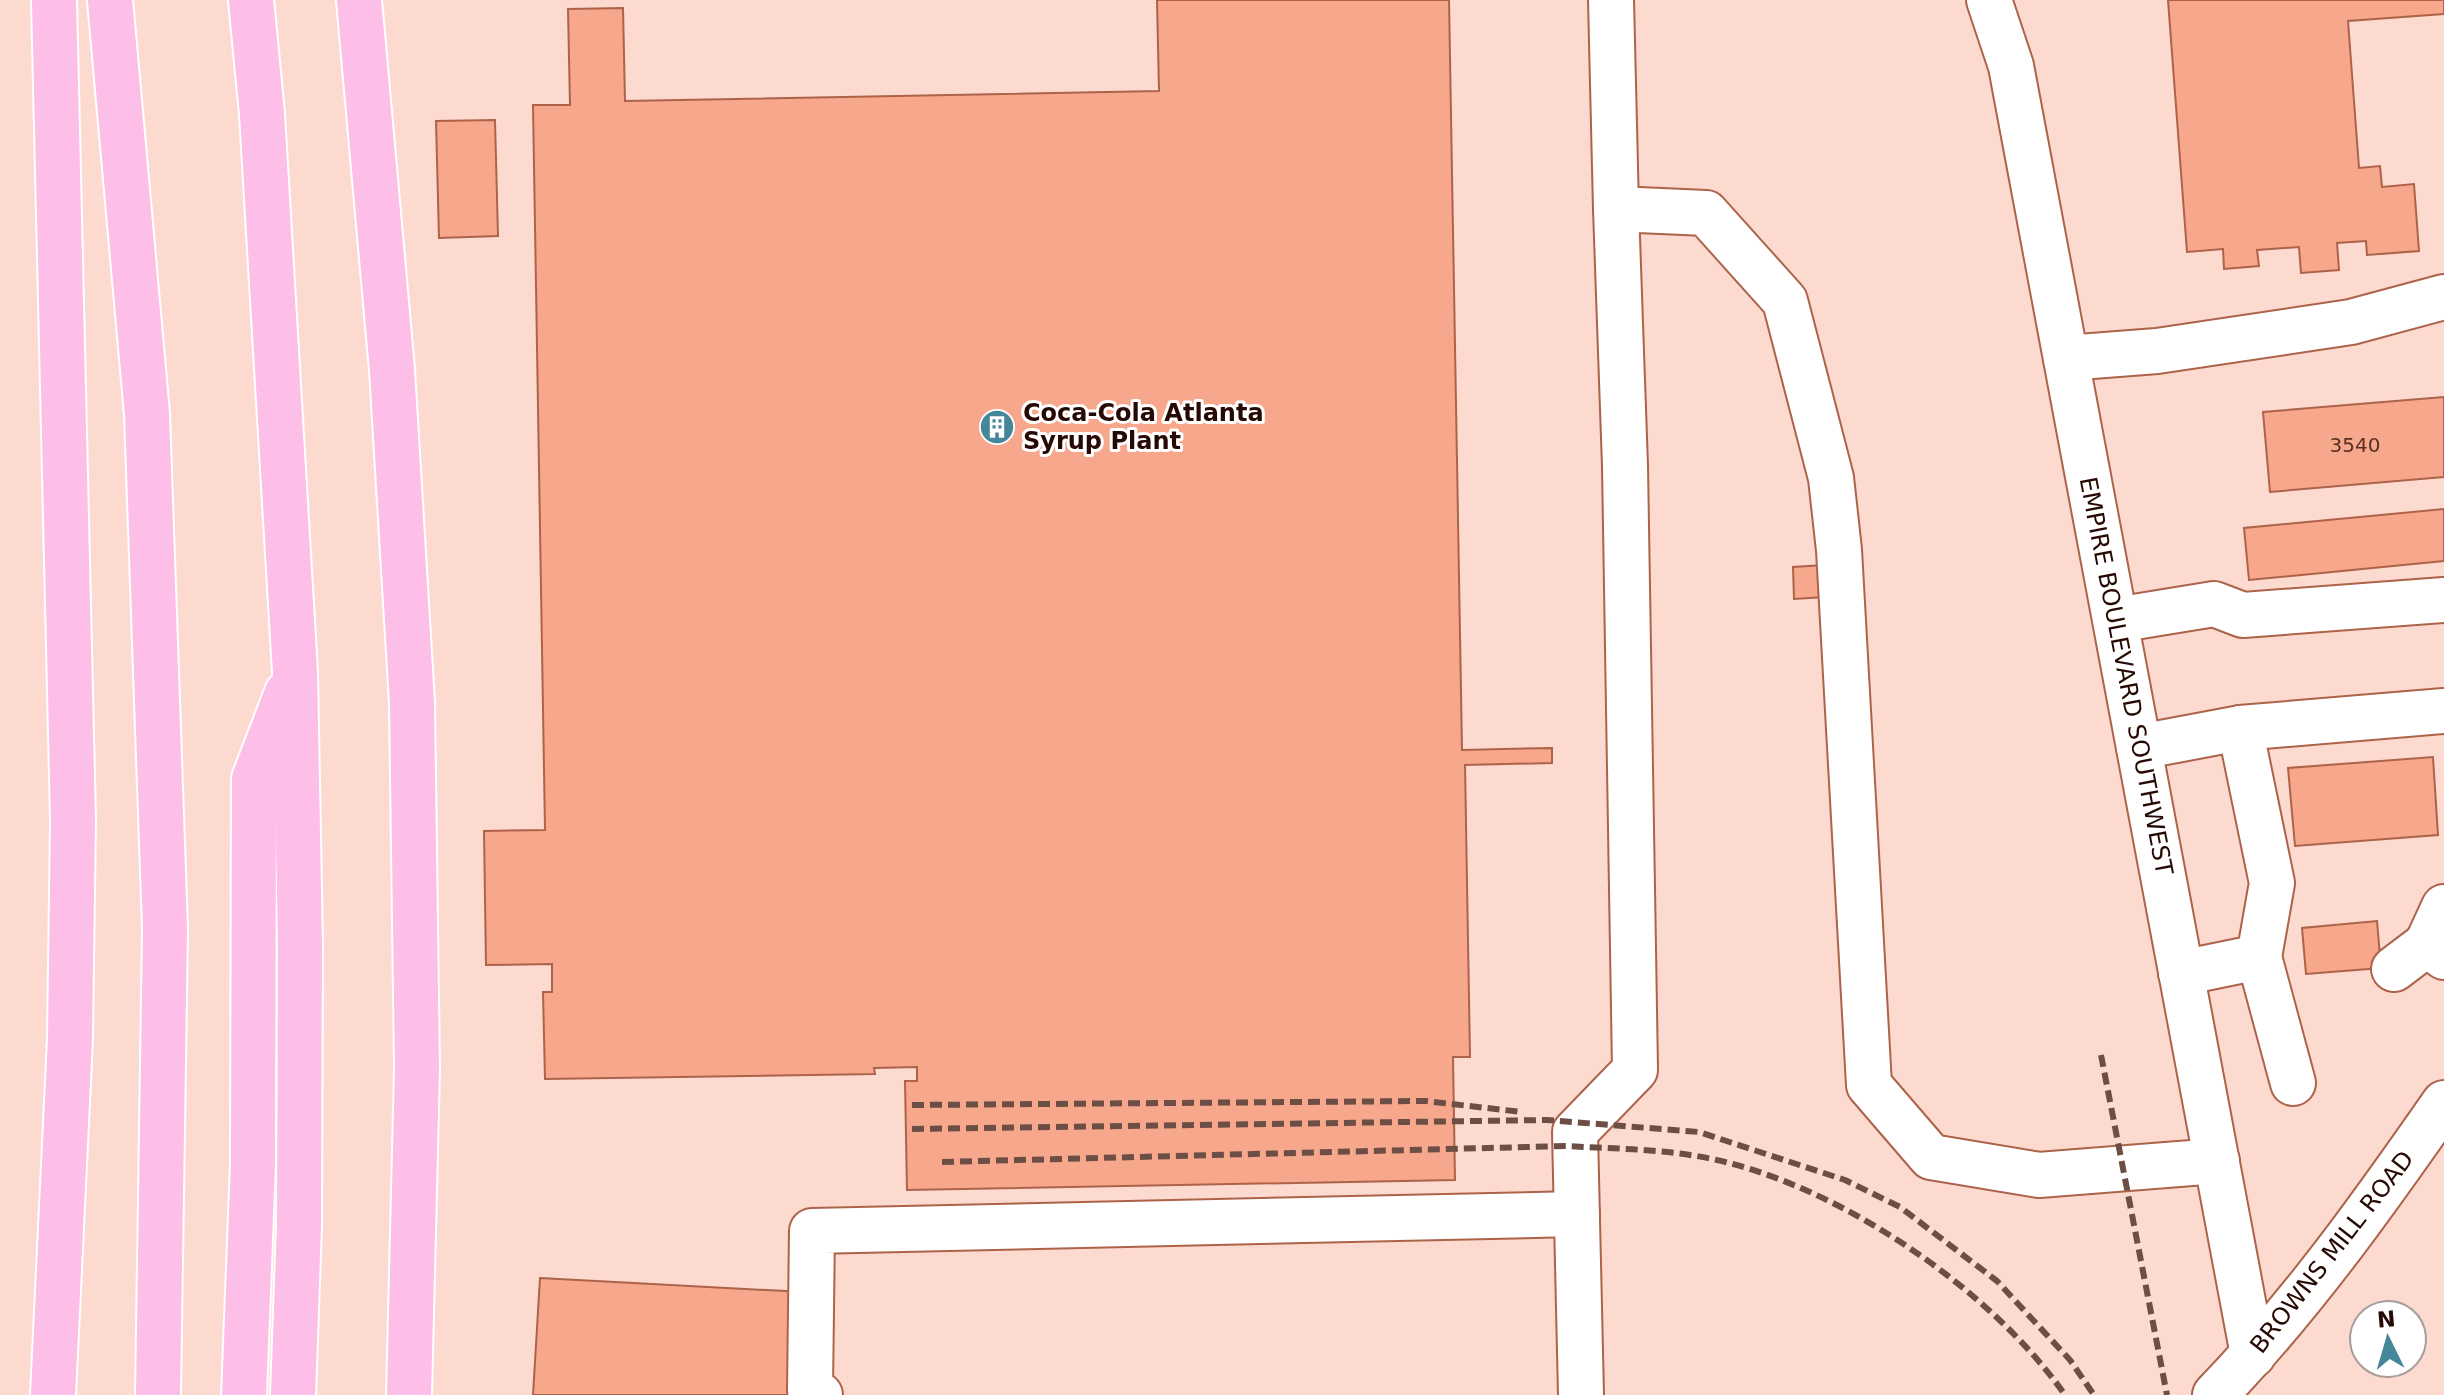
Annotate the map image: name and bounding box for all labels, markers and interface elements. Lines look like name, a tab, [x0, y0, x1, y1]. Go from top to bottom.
place label: Coca-Cola Atlanta Syrup Plant	[1023, 399, 1264, 455]
building icon: Coca-Cola Atlanta Syrup Plant	[978, 408, 1016, 446]
house number: 3540	[2330, 433, 2380, 457]
street label: EMPIRE BOULEVARD SOUTHWEST	[2074, 474, 2178, 878]
street label: BROWNS MILL ROAD	[2244, 1145, 2420, 1359]
north arrow	[2348, 1299, 2428, 1379]

